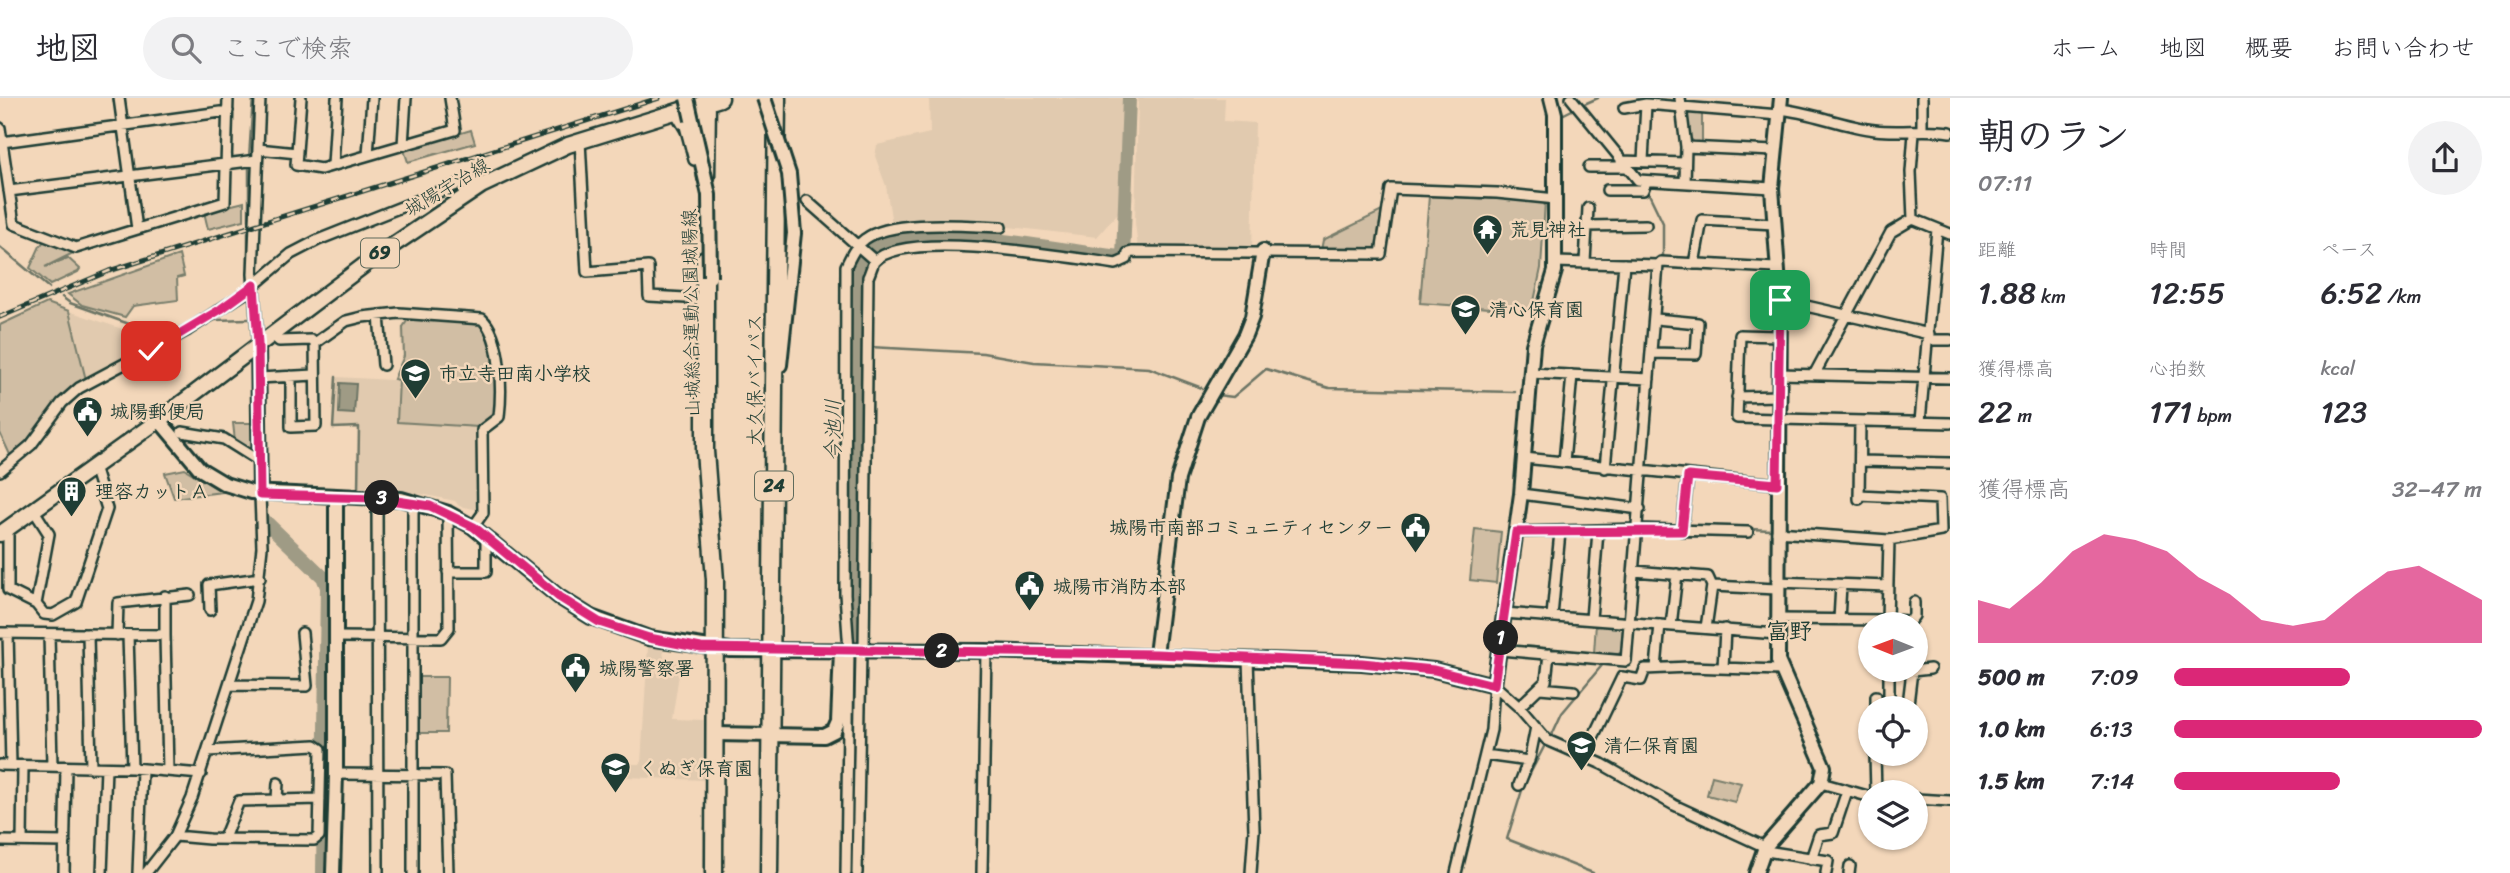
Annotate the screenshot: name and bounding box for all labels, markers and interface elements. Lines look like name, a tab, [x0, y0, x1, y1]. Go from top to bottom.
search box	[143, 17, 633, 80]
text: 地図	[35, 19, 101, 77]
text: ここで検索	[223, 25, 353, 71]
text: ホーム	[2050, 27, 2121, 69]
text: 地図	[2159, 27, 2207, 69]
text: 概要	[2245, 27, 2293, 69]
text: お問い合わせ	[2331, 27, 2475, 69]
icon: search	[167, 29, 205, 67]
text: 朝のラン	[1978, 103, 2130, 170]
button: share	[2408, 121, 2482, 195]
street label: 城陽宇治線	[398, 148, 496, 226]
text: 07:11	[1978, 163, 2032, 204]
street label: 山城総合運動公園城陽線	[673, 208, 709, 418]
temple icon: 荒見神社	[1470, 212, 1504, 256]
place label: 荒見神社	[1510, 213, 1586, 246]
text: 距離	[1978, 233, 2016, 266]
text: 時間	[2149, 233, 2187, 266]
text: ペース	[2321, 233, 2377, 266]
road number: 69	[361, 238, 399, 268]
text: 1.88	[1978, 266, 2036, 320]
text: 12:55	[2149, 266, 2225, 320]
text: 6:52	[2321, 266, 2382, 320]
pin	[1750, 270, 1810, 330]
text: km	[2036, 280, 2066, 313]
text: /km	[2382, 280, 2421, 313]
icon: arrive	[1761, 281, 1799, 319]
school or university icon: 清心保育園	[1449, 292, 1483, 336]
place label: 清心保育園	[1489, 293, 1584, 326]
street label: 大久保バイパス	[738, 314, 771, 446]
pin	[121, 321, 181, 381]
icon: check	[132, 332, 170, 370]
text: 獲得標高	[1978, 352, 2054, 385]
text: 心拍数	[2149, 352, 2206, 385]
text: kcal	[2321, 352, 2355, 385]
school or university icon: 市立寺田南小学校	[399, 356, 433, 400]
place label: 市立寺田南小学校	[439, 357, 591, 390]
text: 22	[1978, 385, 2013, 439]
text: 171	[2149, 385, 2192, 439]
text: 123	[2321, 385, 2367, 439]
public building icon: 城陽郵便局	[70, 394, 104, 438]
place label: 城陽郵便局	[110, 395, 205, 428]
water label: 今池川	[814, 399, 852, 462]
text: m	[2013, 399, 2032, 432]
text: bpm	[2192, 399, 2232, 432]
text: 獲得標高	[1978, 469, 2070, 510]
text: 32–47 m	[2392, 469, 2482, 510]
road number: 24	[755, 472, 793, 500]
building icon: 理容カットＡ	[55, 474, 89, 518]
place label: 理容カットＡ	[95, 475, 209, 508]
pin: 3	[364, 480, 400, 516]
text: 3	[376, 481, 387, 514]
public building icon: 城陽市南部コミュニティセンター	[1399, 510, 1433, 554]
place label: 城陽市南部コミュニティセンター	[1109, 511, 1393, 544]
public building icon: 城陽市消防本部	[1013, 569, 1047, 613]
place label: 城陽市消防本部	[1053, 570, 1186, 603]
district label: 富野	[1766, 611, 1812, 652]
north arrow	[1858, 612, 1928, 682]
map controls	[1858, 612, 1928, 850]
pin: 1	[1484, 620, 1518, 656]
text: 1	[1496, 621, 1505, 654]
pin: 2	[925, 634, 960, 668]
text: 2	[936, 634, 947, 667]
public building icon: 城陽警察署	[559, 651, 593, 695]
place label: 城陽警察署	[599, 652, 694, 685]
text: 500 m	[1978, 657, 2045, 698]
text: 7:09	[2090, 657, 2139, 698]
button: locate	[1858, 696, 1928, 766]
text: 1.0 km	[1978, 709, 2045, 750]
text: 6:13	[2090, 709, 2133, 750]
school or university icon: 清仁保育園	[1564, 728, 1598, 772]
place label: 清仁保育園	[1604, 729, 1699, 762]
school or university icon: くぬぎ保育園	[599, 751, 633, 795]
place label: くぬぎ保育園	[639, 752, 753, 785]
text: 1.5 km	[1978, 761, 2045, 802]
text: 7:14	[2090, 761, 2134, 802]
button: layers	[1858, 780, 1928, 850]

